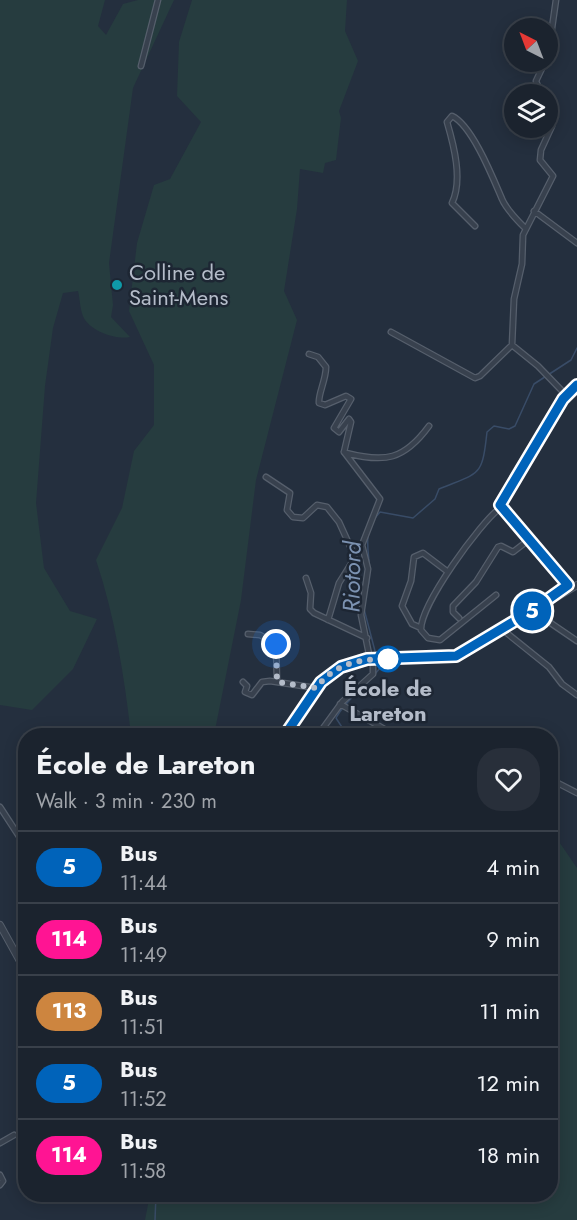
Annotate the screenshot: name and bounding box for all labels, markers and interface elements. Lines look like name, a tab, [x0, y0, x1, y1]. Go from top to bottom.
north arrow	[504, 18, 558, 72]
map controls	[504, 18, 558, 138]
button: layers	[504, 84, 558, 138]
place label: Colline de Saint-Mens	[129, 256, 229, 313]
marker: Colline de Saint-Mens	[110, 278, 124, 292]
water label: Riotord	[333, 539, 370, 613]
line badge: 5	[512, 592, 552, 630]
text: 5	[525, 596, 539, 626]
your location	[261, 629, 291, 659]
marker: École de Lareton	[375, 646, 401, 672]
place label: École de Lareton	[344, 672, 432, 729]
text: École de Lareton	[36, 744, 256, 785]
button: heart	[477, 748, 540, 811]
text: Walk · 3 min · 230 m	[36, 787, 217, 816]
text: Bus	[120, 837, 157, 869]
text: 4 min	[486, 851, 540, 883]
text: 5	[62, 852, 76, 882]
text: 11:44	[120, 869, 167, 898]
text: Bus	[120, 909, 157, 941]
text: 9 min	[486, 923, 540, 955]
text: 114	[51, 924, 87, 954]
text: 11:49	[120, 941, 167, 970]
text: Bus	[120, 981, 157, 1013]
text: 11 min	[479, 995, 540, 1027]
text: 113	[52, 996, 86, 1026]
text: 11:51	[120, 1013, 164, 1042]
text: Bus	[120, 1053, 157, 1085]
text: 12 min	[477, 1067, 540, 1099]
text: 5	[62, 1068, 76, 1098]
text: 11:52	[120, 1085, 167, 1114]
text: Bus	[120, 1125, 157, 1157]
text: 18 min	[477, 1139, 540, 1171]
text: 114	[51, 1140, 87, 1170]
text: 11:58	[120, 1157, 166, 1186]

